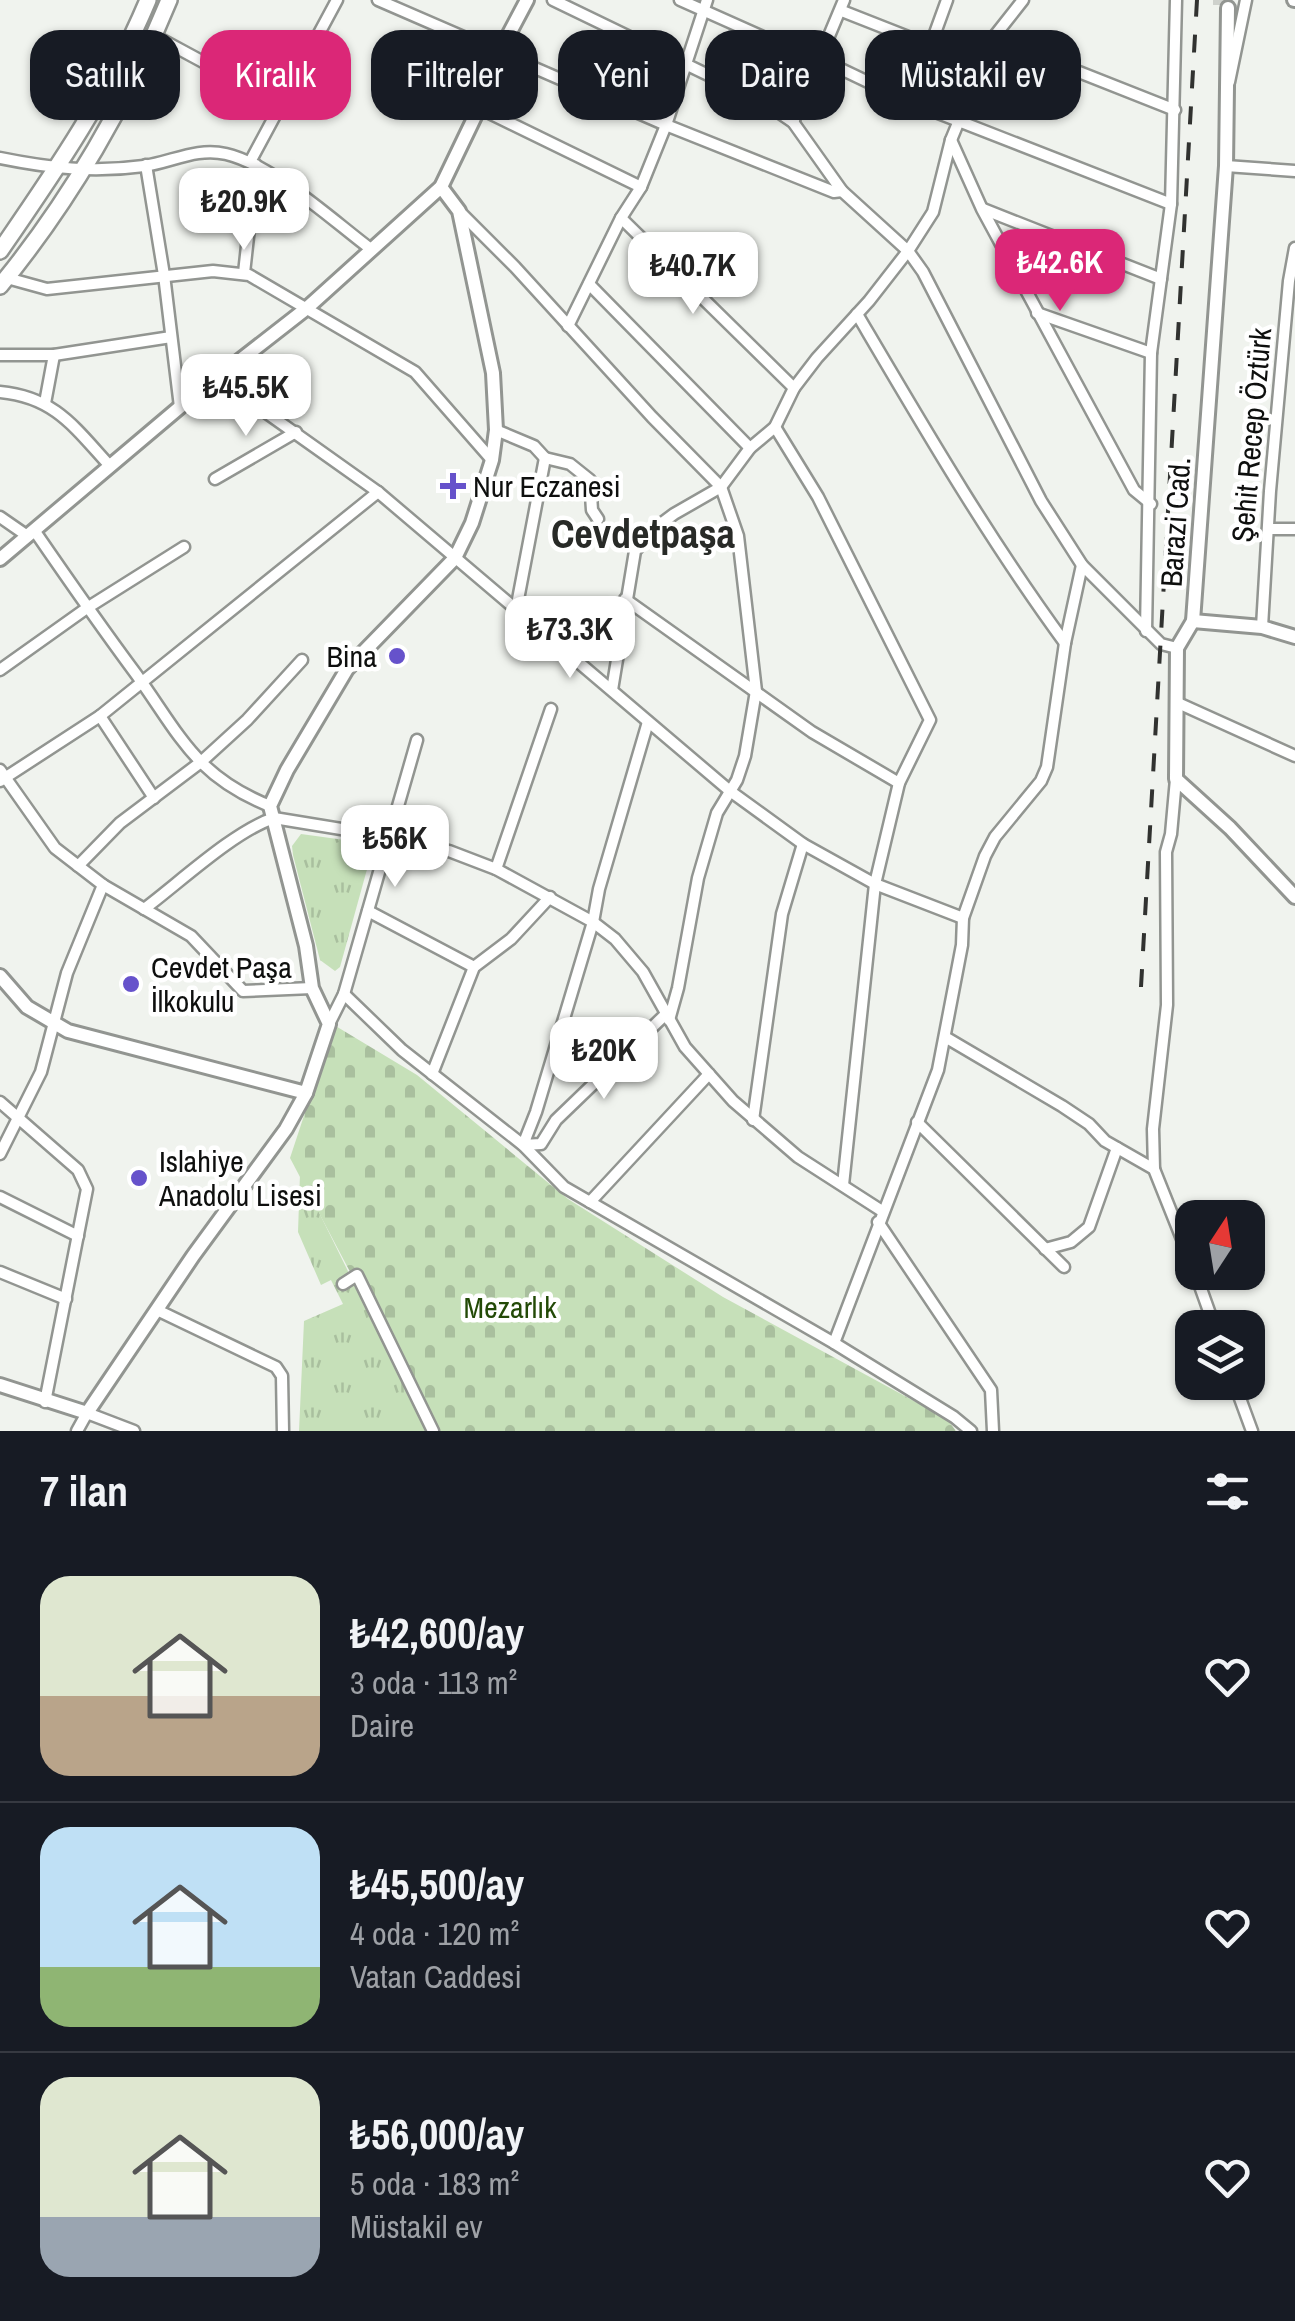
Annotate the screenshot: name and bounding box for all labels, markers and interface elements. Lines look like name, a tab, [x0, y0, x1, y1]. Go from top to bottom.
chip: Satılık	[30, 30, 180, 120]
chip: Kiralık	[200, 30, 351, 120]
chip: Filtreler	[371, 30, 538, 120]
chip: Yeni	[558, 30, 685, 120]
chip: Daire	[705, 30, 845, 120]
chip: Müstakil ev	[865, 30, 1081, 120]
pin: ₺20.9K	[163, 168, 325, 253]
text: ₺20.9K	[201, 179, 287, 222]
pin: ₺42.6K	[979, 229, 1141, 314]
pin: ₺40.7K	[612, 232, 774, 317]
text: ₺42.6K	[1017, 240, 1103, 283]
text: ₺40.7K	[650, 243, 736, 286]
street label: Şehit Recep Öztürk	[1222, 326, 1280, 544]
pin: ₺45.5K	[165, 354, 327, 439]
text: ₺45.5K	[203, 365, 289, 408]
street label: Barazi Cad.	[1151, 456, 1199, 588]
place label: Nur Eczanesi	[473, 466, 621, 506]
marker: Nur Eczanesi	[442, 475, 464, 497]
district label: Cevdetpaşa	[551, 507, 735, 560]
pin: ₺73.3K	[489, 596, 651, 681]
text: ₺73.3K	[527, 607, 613, 650]
place label: Bina	[326, 636, 377, 676]
marker: Bina	[386, 645, 408, 667]
pin: ₺56K	[336, 805, 454, 890]
text: ₺56K	[363, 816, 427, 859]
place label: Cevdet Paşa İlkokulu	[151, 947, 292, 1021]
marker: Cevdet Paşa İlkokulu	[120, 973, 142, 995]
pin: ₺20K	[545, 1017, 663, 1102]
text: ₺20K	[572, 1028, 636, 1071]
place label: Islahiye Anadolu Lisesi	[158, 1141, 322, 1215]
marker: Islahiye Anadolu Lisesi	[128, 1167, 150, 1189]
north arrow	[1175, 1200, 1265, 1290]
map controls	[1175, 1200, 1265, 1400]
park label: Mezarlık	[464, 1287, 557, 1327]
button: layers	[1175, 1310, 1265, 1400]
text: 7 ilan	[40, 1463, 128, 1519]
icon: filters	[1200, 1464, 1255, 1519]
text: ₺42,600/ay	[350, 1605, 524, 1661]
icon: home	[120, 1616, 240, 1736]
icon: heart	[1200, 1649, 1255, 1704]
text: 3 oda · 113 m²	[350, 1661, 517, 1704]
text: Daire	[350, 1704, 414, 1747]
text: ₺45,500/ay	[350, 1856, 524, 1912]
icon: home	[120, 1867, 240, 1987]
icon: heart	[1200, 1900, 1255, 1955]
text: 4 oda · 120 m²	[350, 1912, 519, 1955]
text: Vatan Caddesi	[350, 1955, 522, 1998]
text: ₺56,000/ay	[350, 2106, 524, 2162]
icon: home	[120, 2117, 240, 2237]
icon: heart	[1200, 2150, 1255, 2205]
text: 5 oda · 183 m²	[350, 2162, 519, 2205]
text: Müstakil ev	[350, 2205, 483, 2248]

